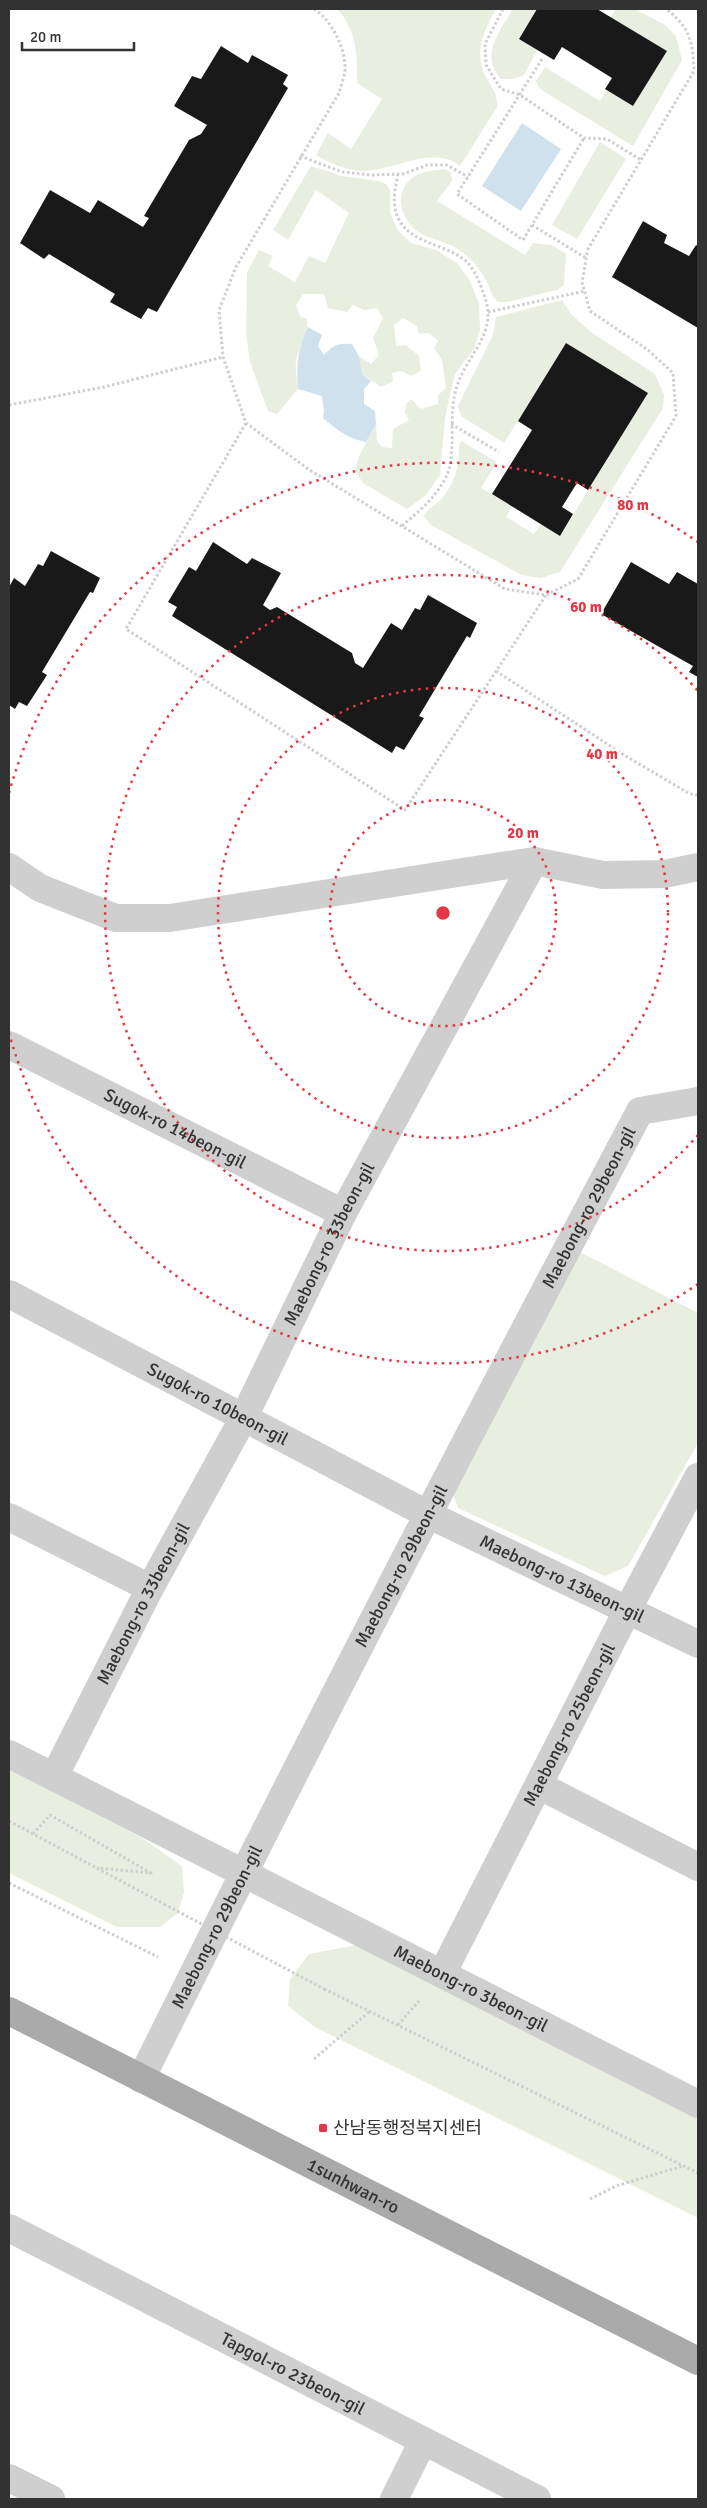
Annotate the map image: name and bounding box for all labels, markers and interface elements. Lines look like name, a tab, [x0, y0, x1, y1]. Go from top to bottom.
scale bar	[22, 20, 135, 52]
text: 20 m	[30, 28, 61, 46]
text: 80 m	[617, 496, 649, 514]
text: 60 m	[570, 598, 602, 616]
text: 40 m	[586, 745, 618, 763]
text: 20 m	[507, 824, 539, 842]
centre of rings	[434, 904, 452, 922]
street label: Sugok-ro 14beon-gil	[100, 1084, 250, 1174]
street label: Maebong-ro 29beon-gil	[537, 1123, 641, 1292]
street label: Maebong-ro 33beon-gil	[279, 1158, 379, 1329]
street label: Sugok-ro 10beon-gil	[143, 1358, 292, 1450]
street label: Maebong-ro 29beon-gil	[350, 1481, 452, 1651]
street label: Maebong-ro 33beon-gil	[92, 1519, 195, 1688]
street label: Maebong-ro 13beon-gil	[476, 1530, 648, 1628]
street label: Maebong-ro 25beon-gil	[518, 1639, 620, 1810]
street label: Maebong-ro 29beon-gil	[167, 1842, 267, 2012]
street label: Maebong-ro 3beon-gil	[390, 1940, 552, 2037]
place label: 산남동행정복지센터	[333, 2117, 482, 2139]
marker: 산남동행정복지센터	[317, 2122, 329, 2134]
street label: 1sunhwan-ro	[303, 2153, 403, 2218]
street label: Tapgol-ro 23beon-gil	[217, 2328, 369, 2420]

